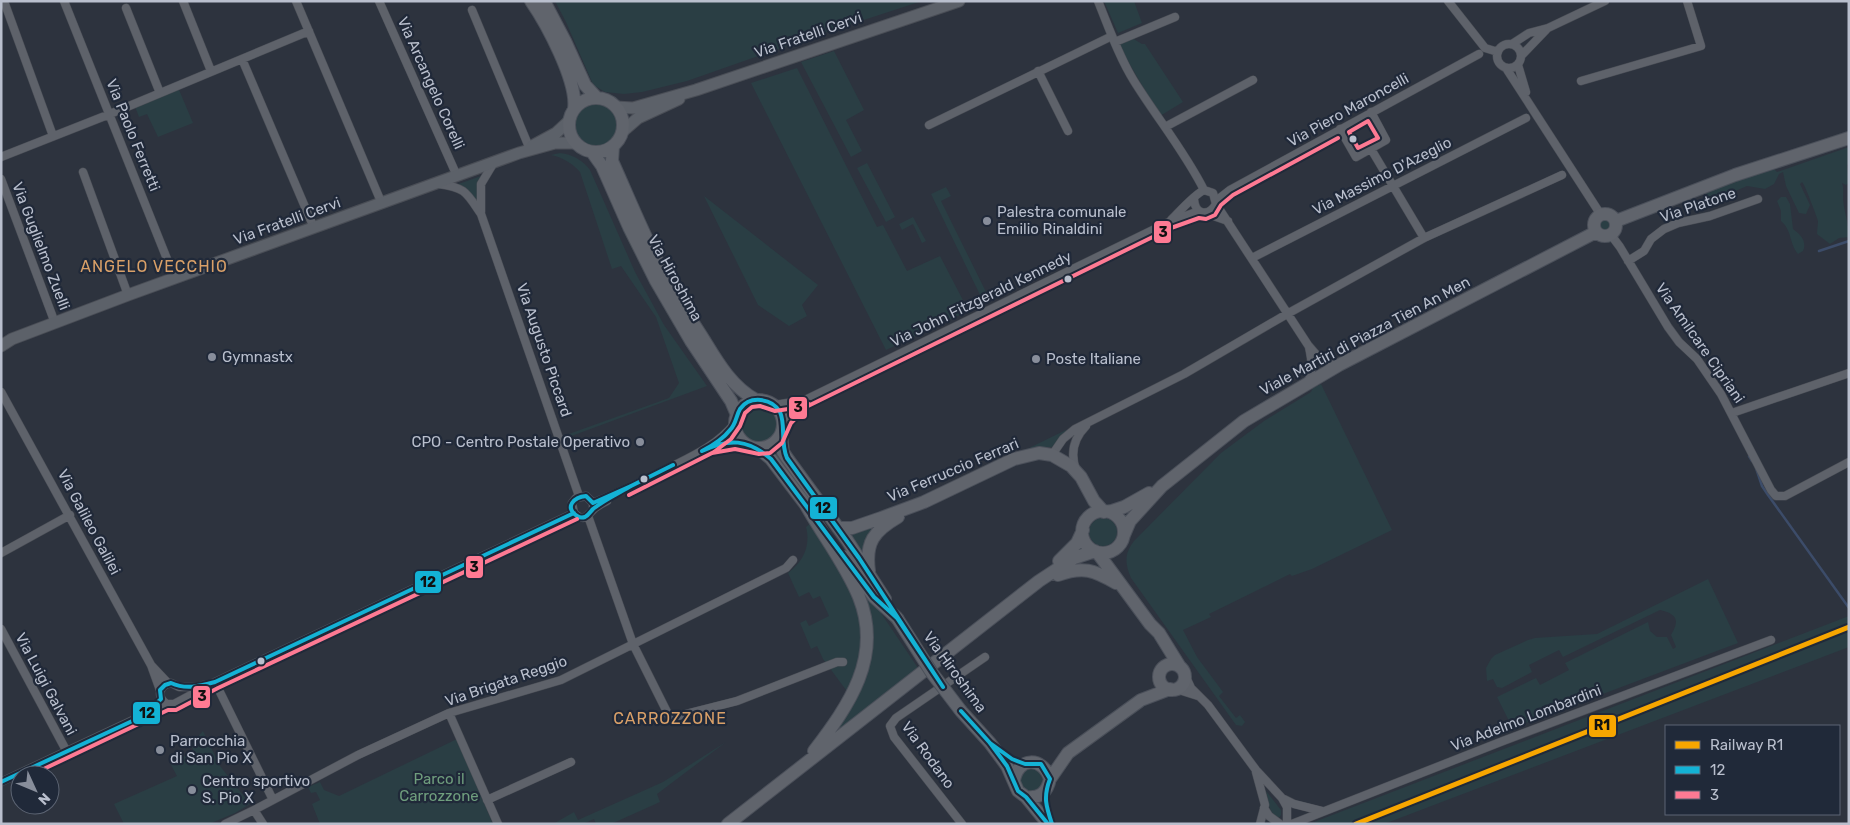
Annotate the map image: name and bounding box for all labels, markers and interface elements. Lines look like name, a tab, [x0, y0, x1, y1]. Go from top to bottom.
street label: Via Fratelli Cervi	[752, 8, 864, 62]
street label: Via Arcangelo Corelli	[394, 14, 468, 152]
street label: Via Piero Maroncelli	[1284, 69, 1412, 151]
street label: Via Paolo Ferretti	[102, 76, 164, 194]
street label: Via Massimo D'Azeglio	[1310, 133, 1454, 219]
unlabelled marker	[1348, 134, 1358, 144]
street label: Via Guglielmo Zuelli	[8, 179, 74, 313]
street label: Via Platone	[1658, 184, 1738, 226]
street label: Via Fratelli Cervi	[231, 193, 343, 249]
place label: Palestra comunale Emilio Rinaldini	[997, 203, 1127, 238]
marker: Palestra comunale Emilio Rinaldini	[981, 215, 993, 227]
line badge: 3	[1153, 220, 1172, 244]
text: 3	[1158, 224, 1168, 241]
street label: Via Hiroshima	[644, 232, 706, 324]
street label: Via John Fitzgerald Kennedy	[887, 247, 1075, 351]
district label: ANGELO VECCHIO	[80, 257, 228, 276]
street label: Viale Martiri di Piazza Tien An Men	[1257, 273, 1473, 399]
unlabelled marker	[1063, 274, 1073, 284]
street label: Via Amilcare Cipriani	[1652, 279, 1748, 407]
street label: Via Augusto Piccard	[513, 281, 575, 419]
place label: Gymnastx	[222, 348, 293, 366]
place label: Poste Italiane	[1046, 350, 1141, 368]
marker: Gymnastx	[206, 351, 218, 363]
marker: Poste Italiane	[1030, 353, 1042, 365]
line badge: 3	[788, 396, 808, 420]
text: 3	[793, 399, 803, 416]
place label: CPO - Centro Postale Operativo	[411, 433, 630, 451]
street label: Via Ferruccio Ferrari	[885, 434, 1021, 506]
marker: CPO - Centro Postale Operativo	[634, 436, 646, 448]
street label: Via Galileo Galilei	[54, 466, 124, 578]
unlabelled marker	[639, 474, 649, 484]
line badge: 12	[809, 496, 838, 520]
text: 12	[815, 500, 831, 517]
line badge: 3	[465, 555, 484, 579]
text: 3	[469, 559, 479, 576]
line badge: 12	[414, 570, 442, 594]
text: 12	[420, 574, 436, 591]
street label: Via Hiroshima	[920, 628, 990, 716]
street label: Via Luigi Galvani	[11, 630, 81, 738]
street label: Via Brigata Reggio	[443, 652, 569, 710]
unlabelled marker	[256, 656, 266, 666]
street label: Via Adelmo Lombardini	[1448, 681, 1604, 755]
line badge: 3	[192, 685, 211, 709]
text: 3	[197, 688, 207, 705]
line badge: 12	[132, 701, 161, 725]
text: 12	[139, 705, 155, 722]
district label: CARROZZONE	[613, 709, 727, 728]
line badge: R1	[1588, 714, 1617, 738]
text: R1	[1594, 717, 1610, 734]
street label: Via Rodano	[898, 718, 958, 792]
legend	[1665, 725, 1840, 815]
place label: Parrocchia di San Pio X	[170, 732, 252, 767]
text: Railway R1	[1710, 736, 1783, 754]
marker: Parrocchia di San Pio X	[154, 744, 166, 756]
text: 12	[1710, 761, 1725, 779]
north arrow	[10, 765, 60, 815]
park label: Parco il Carrozzone	[399, 770, 479, 805]
place label: Centro sportivo S. Pio X	[202, 772, 310, 807]
marker: Centro sportivo S. Pio X	[186, 784, 198, 796]
text: 3	[1710, 786, 1719, 804]
text: N	[34, 789, 54, 808]

